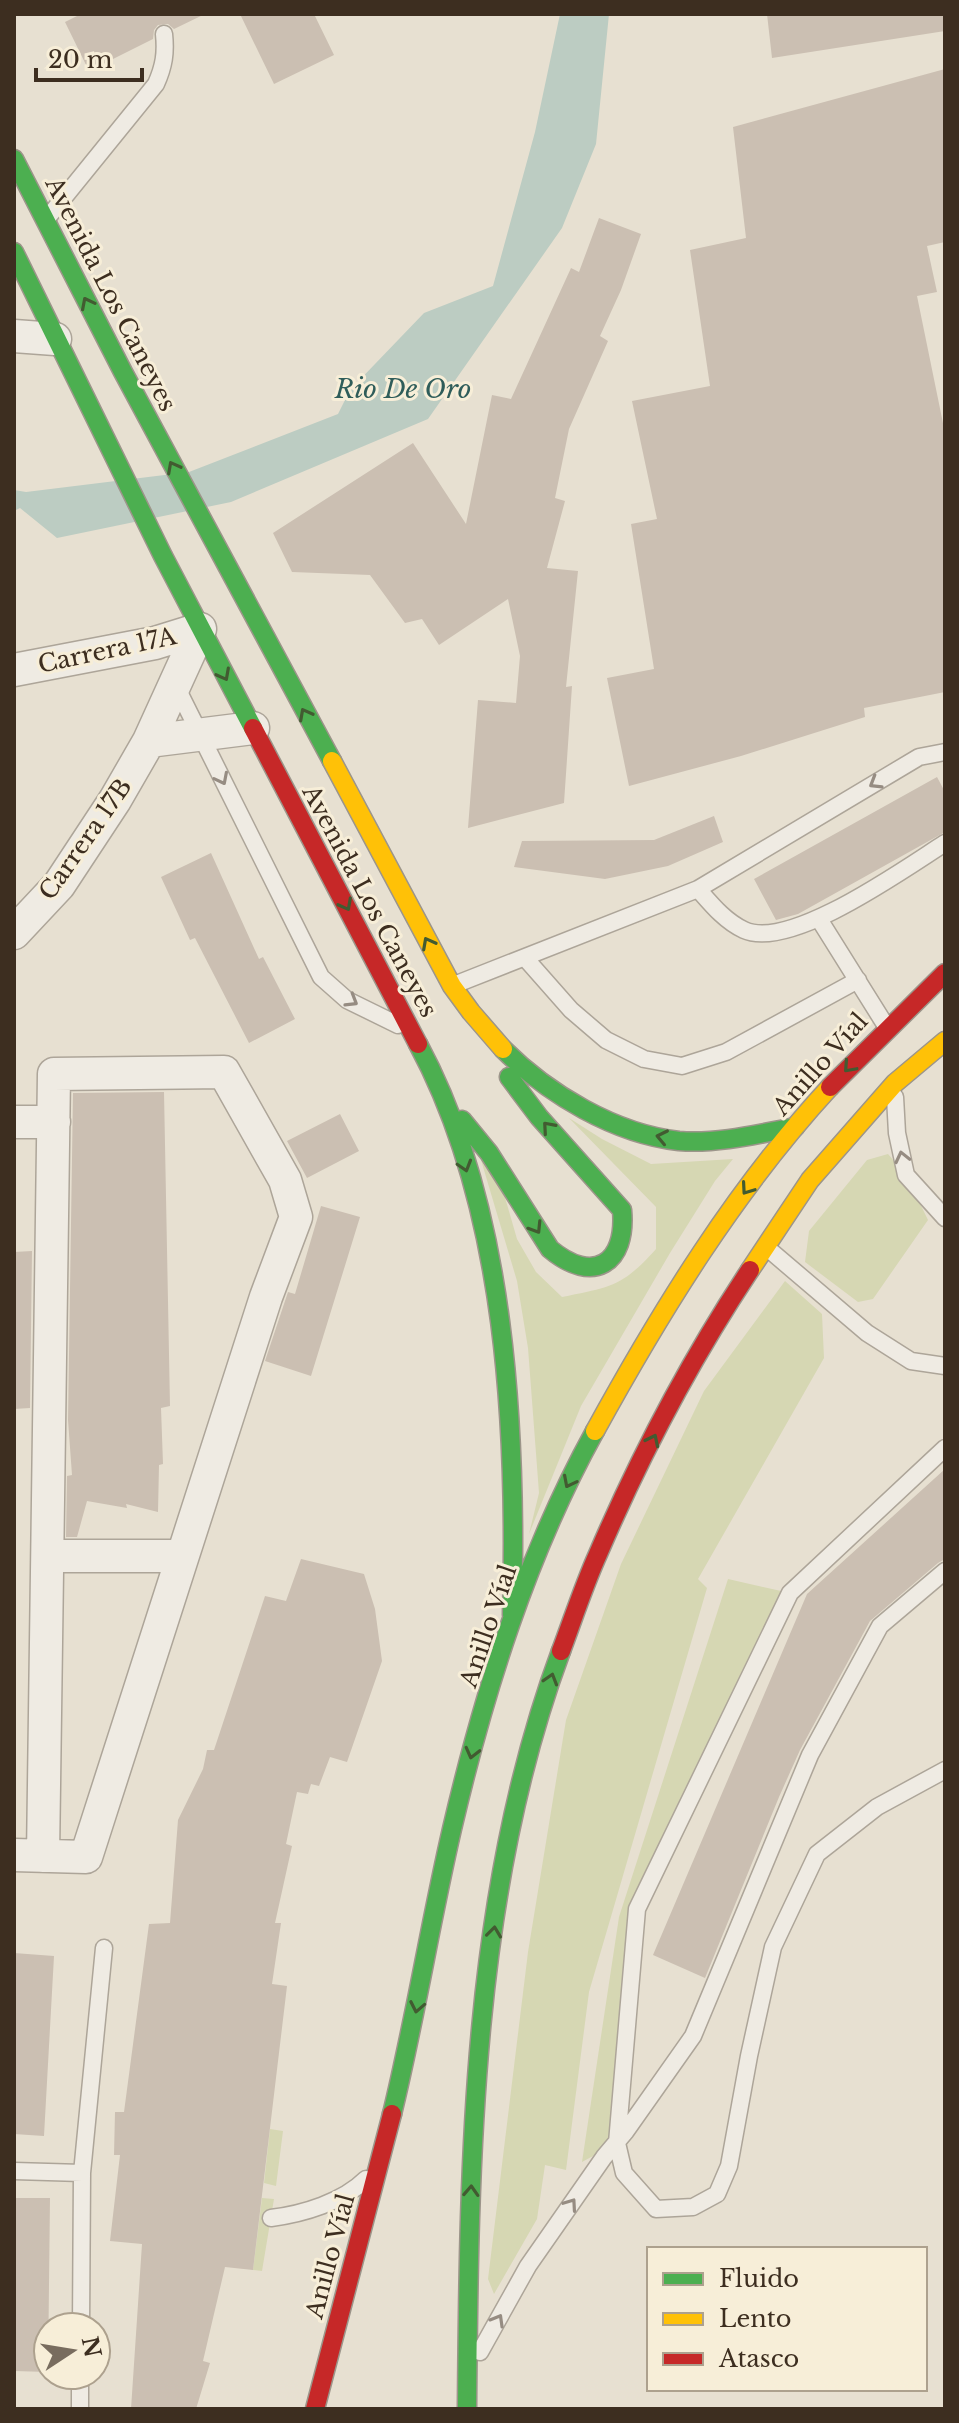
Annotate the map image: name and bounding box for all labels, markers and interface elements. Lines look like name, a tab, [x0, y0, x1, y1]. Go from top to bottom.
scale bar	[36, 32, 142, 82]
text: 20 m	[48, 45, 113, 74]
street label: Avenida Los Caneyes	[39, 171, 183, 416]
one-way arrow	[82, 296, 97, 311]
water label: Rio De Oro	[334, 373, 471, 405]
one-way arrow	[168, 461, 183, 475]
street label: Carrera 17A	[35, 621, 179, 679]
one-way arrow	[215, 667, 230, 681]
one-way arrow	[300, 708, 315, 722]
one-way arrow	[213, 771, 228, 786]
street label: Carrera 17B	[33, 773, 137, 905]
one-way arrow	[869, 773, 884, 789]
street label: Avenida Los Caneyes	[296, 779, 444, 1022]
one-way arrow	[336, 897, 351, 911]
one-way arrow	[423, 937, 438, 951]
one-way arrow	[343, 991, 358, 1007]
street label: Anillo Víal	[766, 1007, 874, 1122]
one-way arrow	[845, 1057, 859, 1072]
one-way arrow	[543, 1122, 558, 1137]
one-way arrow	[656, 1129, 670, 1146]
one-way arrow	[894, 1150, 911, 1164]
one-way arrow	[456, 1159, 472, 1172]
one-way arrow	[742, 1180, 757, 1194]
one-way arrow	[527, 1220, 542, 1234]
one-way arrow	[643, 1434, 659, 1448]
one-way arrow	[563, 1474, 578, 1489]
street label: Anillo Víal	[453, 1561, 523, 1692]
one-way arrow	[542, 1673, 558, 1687]
one-way arrow	[464, 1746, 481, 1760]
one-way arrow	[485, 1925, 502, 1939]
one-way arrow	[409, 2000, 426, 2014]
one-way arrow	[462, 2184, 479, 2197]
street label: Anillo Víal	[299, 2190, 361, 2322]
one-way arrow	[561, 2198, 576, 2212]
legend	[647, 2247, 927, 2391]
text: Fluido	[719, 2264, 799, 2293]
text: Lento	[719, 2304, 792, 2333]
north arrow	[32, 2311, 112, 2391]
one-way arrow	[488, 2314, 504, 2329]
text: N	[76, 2334, 106, 2360]
text: Atasco	[718, 2344, 799, 2373]

